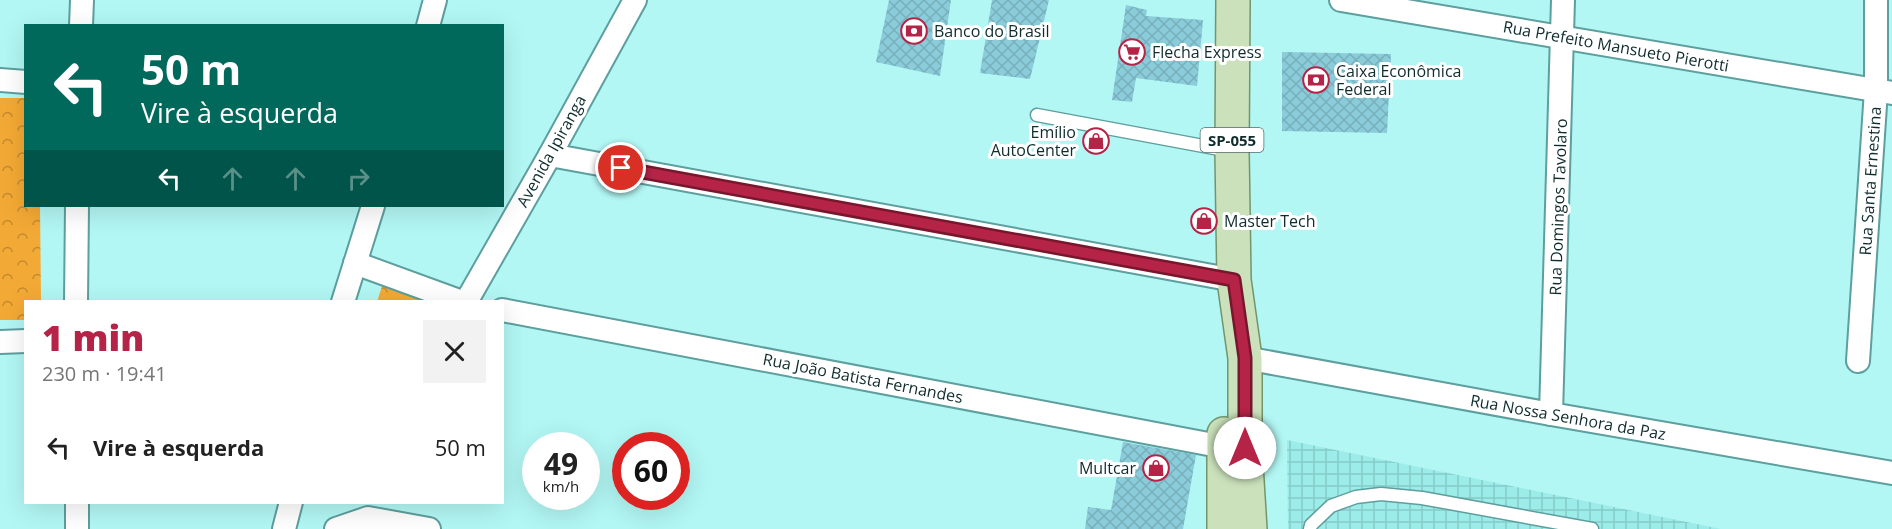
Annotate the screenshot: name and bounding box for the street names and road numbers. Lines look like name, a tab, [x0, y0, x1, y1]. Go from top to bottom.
street label: Rua Prefeito Mansueto Pierotti	[1501, 15, 1731, 77]
street label: Avenida Ipiranga	[511, 91, 591, 211]
street label: Rua Santa Ernestina	[1854, 106, 1886, 256]
street label: Rua Domingos Tavolaro	[1544, 118, 1572, 296]
road number: SP-055	[1200, 128, 1264, 152]
street label: Rua João Batista Fernandes	[761, 348, 965, 408]
street label: Rua Nossa Senhora da Paz	[1469, 389, 1667, 445]

